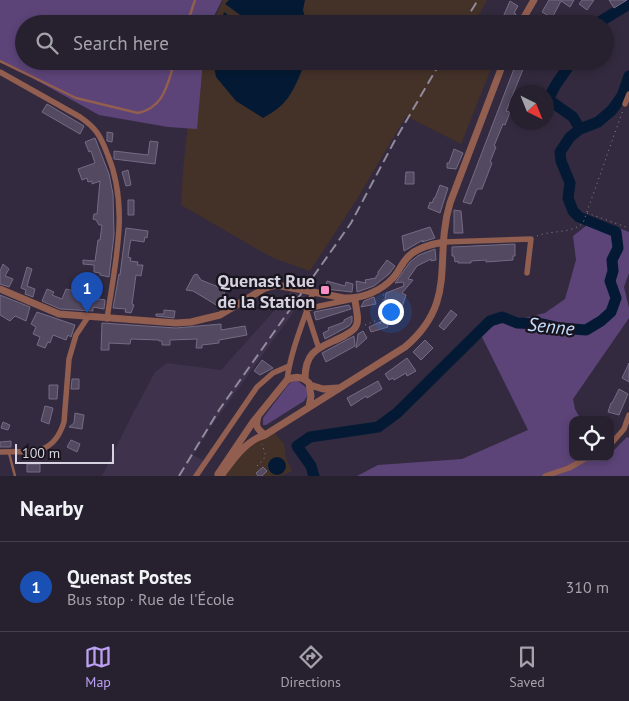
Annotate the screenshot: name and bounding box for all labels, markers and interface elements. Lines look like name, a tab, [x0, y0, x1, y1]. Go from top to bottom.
search box	[15, 15, 614, 70]
icon: search	[33, 29, 61, 57]
text: Search here	[73, 31, 169, 55]
north arrow	[509, 85, 554, 130]
place label: Quenast Rue de la Station	[217, 269, 315, 313]
pin: 1	[71, 272, 103, 313]
marker: Quenast Rue de la Station	[319, 284, 331, 296]
your location	[378, 299, 404, 325]
water label: Senne	[526, 312, 576, 340]
map controls	[569, 416, 614, 461]
button: locate	[569, 416, 614, 461]
scale bar	[15, 441, 114, 464]
text: 100 m	[22, 444, 60, 462]
text: Nearby	[20, 495, 83, 522]
text: Quenast Postes	[67, 565, 191, 589]
text: 1	[31, 577, 41, 597]
text: 310 m	[566, 577, 609, 597]
text: Bus stop · Rue de l'École	[67, 589, 234, 609]
tab: Map	[84, 643, 112, 691]
tab: Directions	[280, 643, 341, 691]
tab: Saved	[509, 643, 545, 691]

